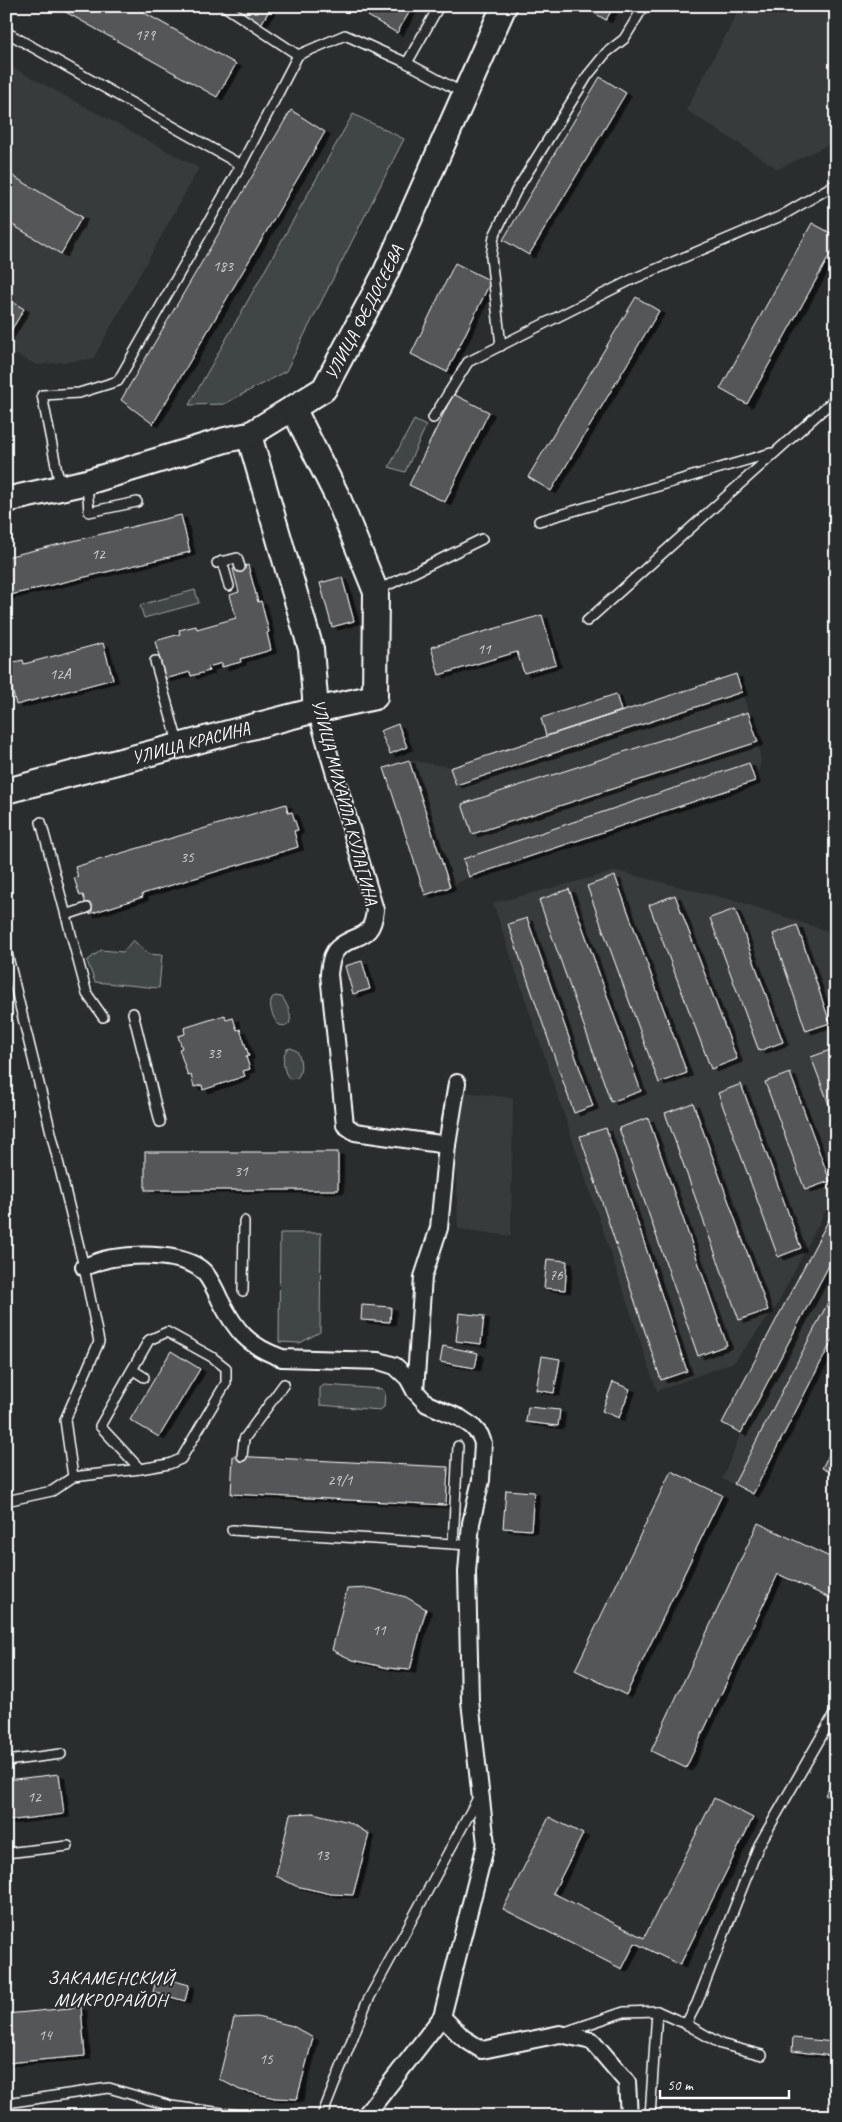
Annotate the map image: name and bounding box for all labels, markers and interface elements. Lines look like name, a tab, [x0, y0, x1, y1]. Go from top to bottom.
house number: 179	[135, 26, 156, 45]
street label: УЛИЦА ФЕДОСЕЕВА	[320, 241, 408, 384]
house number: 183	[213, 257, 234, 276]
house number: 12	[91, 545, 106, 564]
house number: 11	[477, 640, 492, 659]
house number: 12А	[49, 665, 72, 684]
street label: УЛИЦА МИХАИЛА КУЛАГИНА	[307, 697, 383, 908]
street label: УЛИЦА КРАСИНА	[129, 717, 253, 769]
house number: 35	[180, 848, 195, 867]
house number: 33	[207, 1044, 222, 1063]
house number: 31	[234, 1162, 249, 1181]
house number: 76	[549, 1266, 564, 1285]
house number: 29/1	[327, 1471, 354, 1490]
house number: 11	[372, 1621, 387, 1640]
house number: 12	[27, 1788, 42, 1807]
house number: 13	[315, 1846, 330, 1865]
district label: ЗАКАМЕНСКИЙ МИКРОРАЙОН	[47, 1966, 177, 2012]
house number: 14	[38, 2026, 53, 2045]
house number: 15	[259, 2050, 274, 2069]
scale bar	[660, 2067, 788, 2099]
text: 50 m	[667, 2076, 694, 2095]

